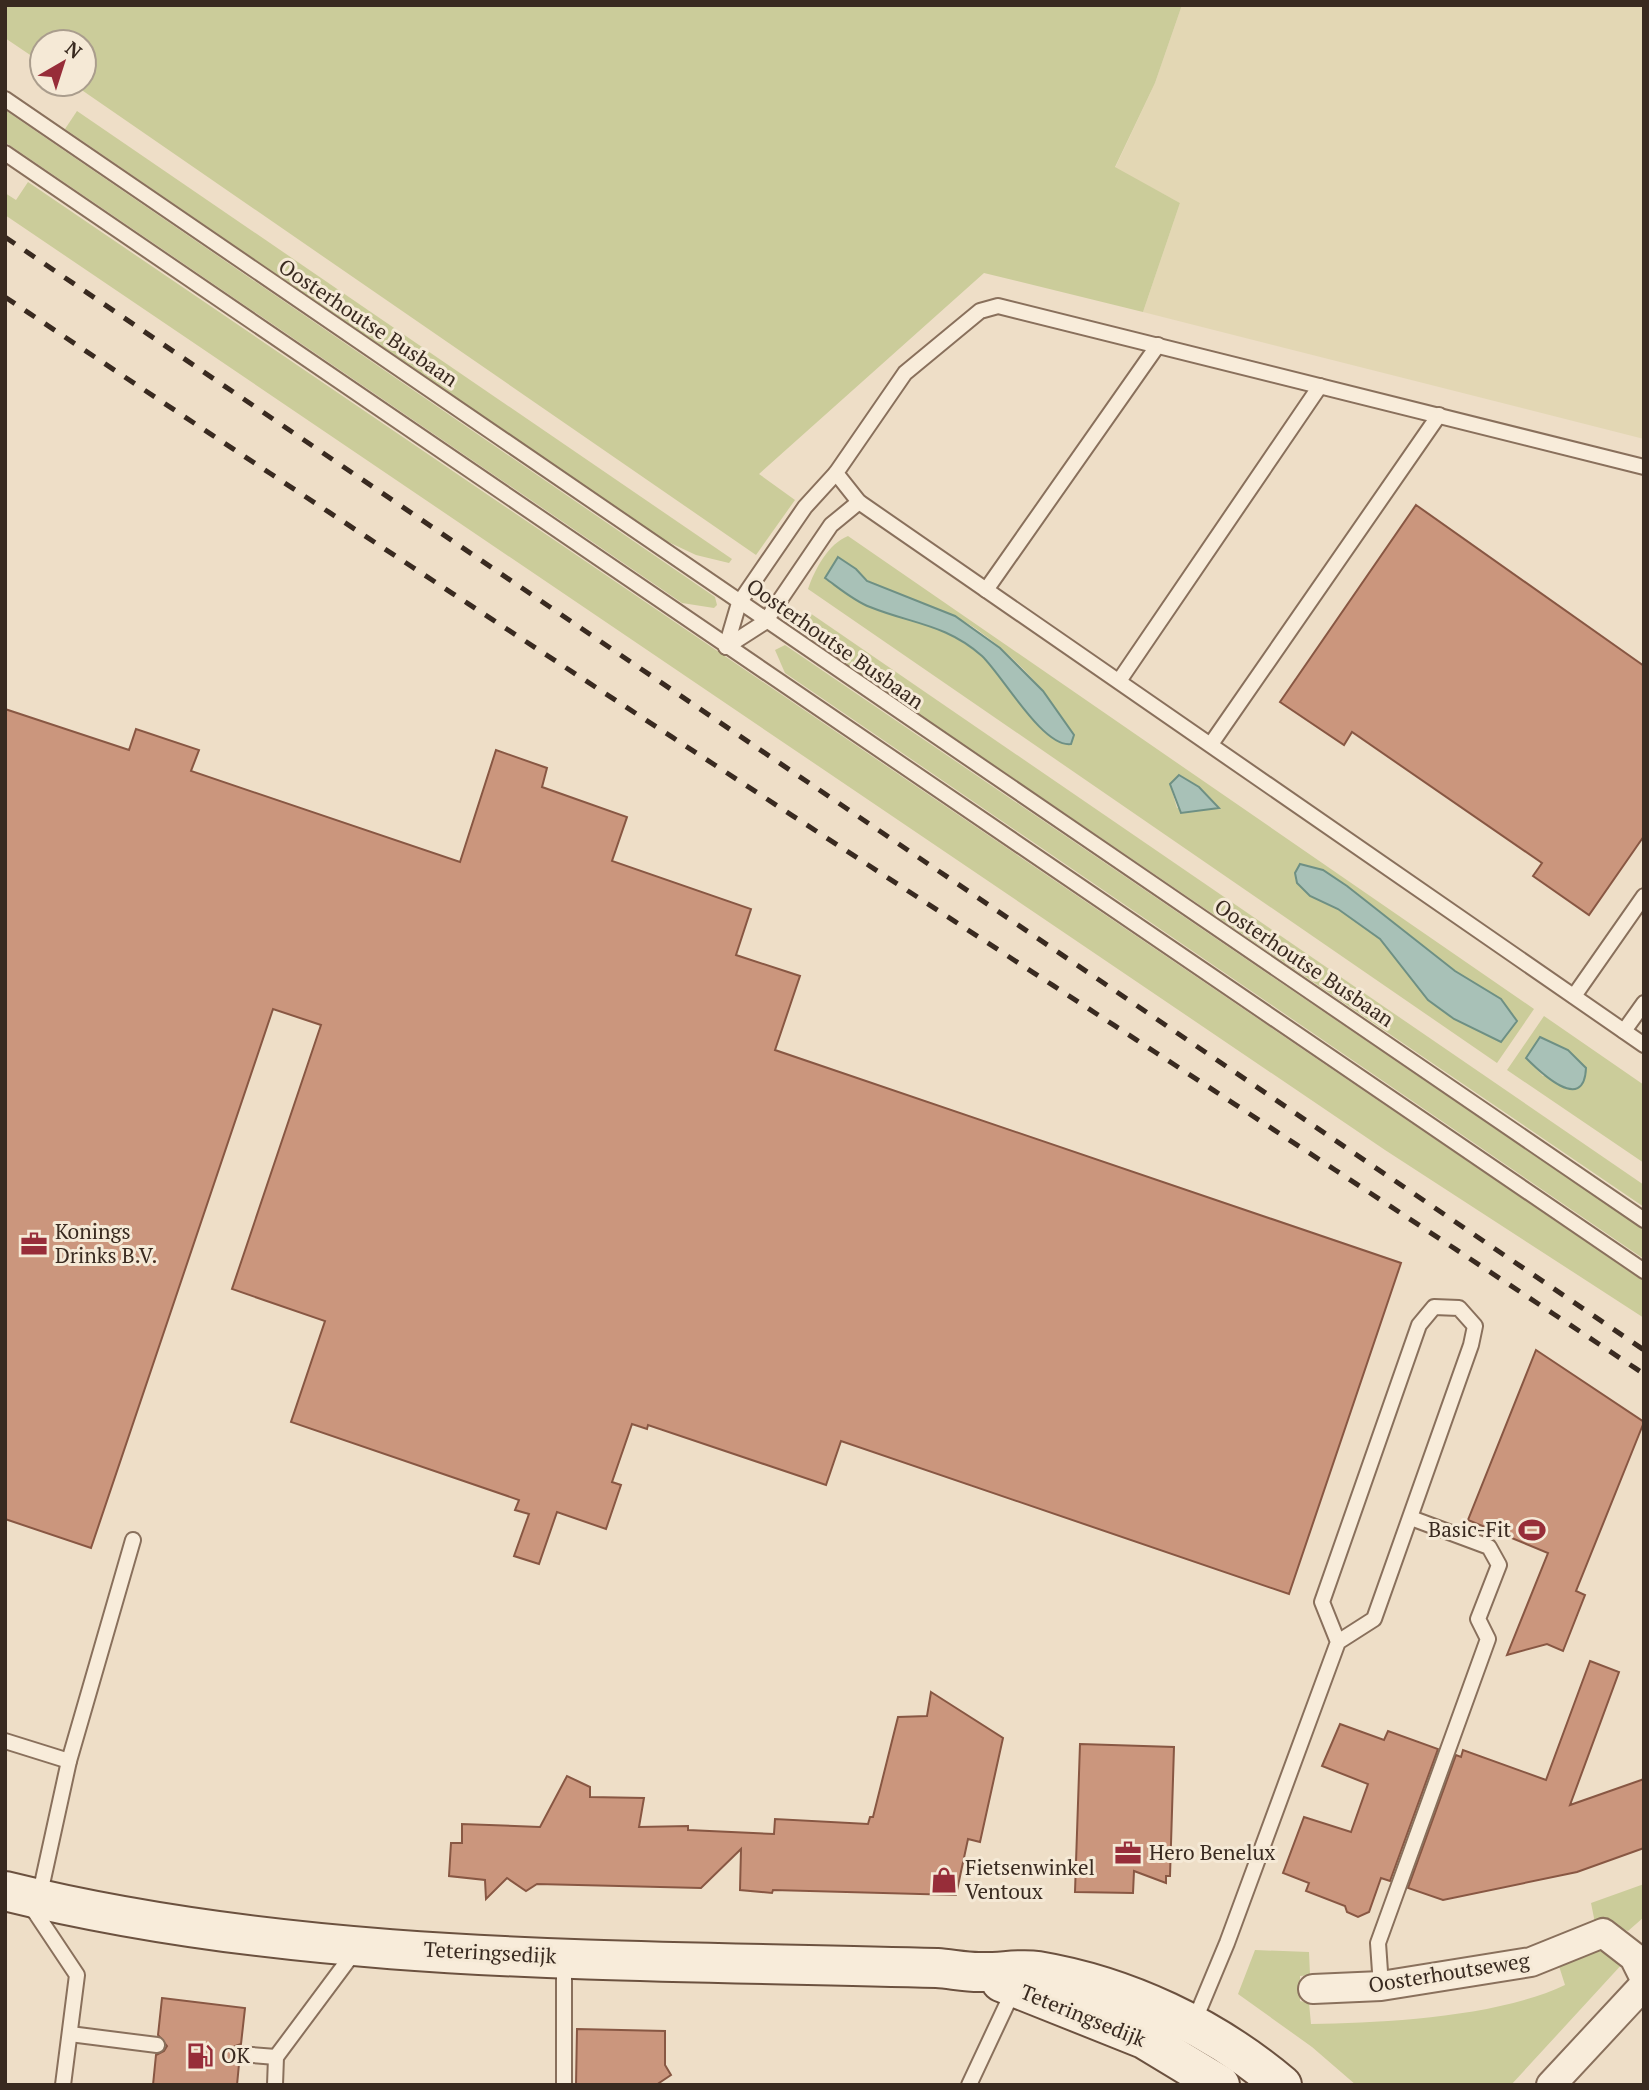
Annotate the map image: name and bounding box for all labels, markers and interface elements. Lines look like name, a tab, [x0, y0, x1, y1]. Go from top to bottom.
north arrow	[28, 28, 98, 98]
text: N	[61, 35, 88, 64]
street label: Oosterhoutse Busbaan	[274, 252, 464, 393]
street label: Oosterhoutse Busbaan	[741, 571, 930, 715]
street label: Oosterhoutse Busbaan	[1210, 892, 1400, 1033]
place label: Konings Drinks B.V.	[55, 1217, 157, 1269]
office icon: Konings Drinks B.V.	[19, 1229, 49, 1259]
place label: Basic-Fit	[1428, 1515, 1511, 1543]
sports icon: Basic-Fit	[1517, 1515, 1547, 1545]
office icon: Hero Benelux	[1113, 1838, 1143, 1868]
place label: Hero Benelux	[1149, 1838, 1276, 1866]
place label: Fietsenwinkel Ventoux	[965, 1853, 1095, 1905]
shop icon: Fietsenwinkel Ventoux	[929, 1865, 959, 1895]
street label: Teteringsedijk	[423, 1935, 557, 1969]
street label: Oosterhoutseweg	[1366, 1945, 1532, 1999]
street label: Teteringsedijk	[1016, 1977, 1150, 2053]
fuel station icon: OK	[185, 2041, 215, 2071]
place label: OK	[221, 2041, 251, 2069]

